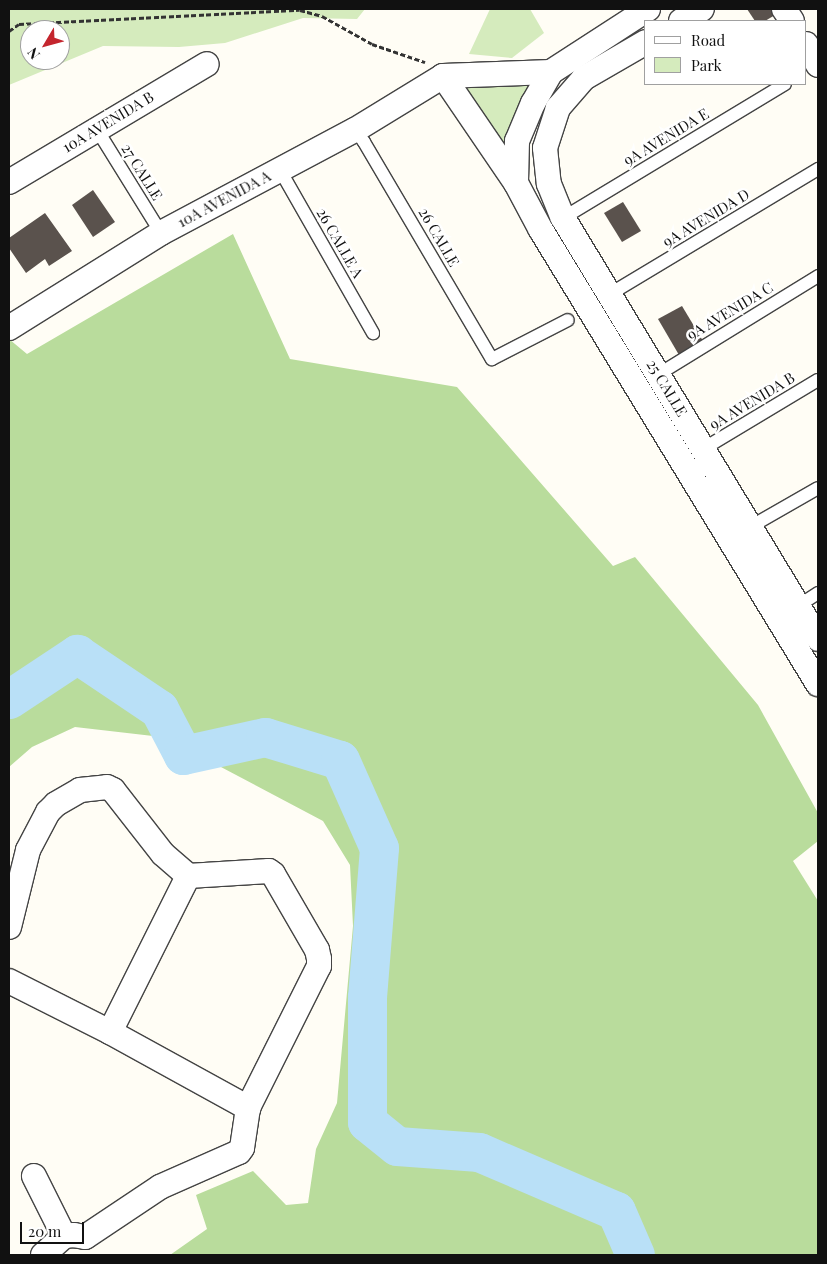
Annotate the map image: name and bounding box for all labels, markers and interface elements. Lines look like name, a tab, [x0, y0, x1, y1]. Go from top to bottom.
north arrow	[20, 20, 70, 70]
legend	[644, 20, 807, 85]
text: Road	[691, 30, 725, 50]
text: N	[23, 44, 44, 63]
text: Park	[691, 55, 722, 75]
street label: 10A AVENIDA B	[59, 88, 157, 156]
street label: 9A AVENIDA E	[620, 104, 712, 170]
street label: 27 CALLE	[118, 140, 166, 204]
street label: 10A AVENIDA A	[174, 167, 274, 231]
street label: 9A AVENIDA D	[659, 185, 753, 251]
street label: 26 CALLE	[415, 204, 463, 270]
street label: 26 CALLE A	[313, 205, 367, 281]
street label: 9A AVENIDA C	[683, 278, 777, 344]
street label: 25 CALLE	[643, 356, 691, 420]
street label: 9A AVENIDA B	[706, 368, 798, 434]
scale bar	[22, 1212, 86, 1244]
text: 20 m	[28, 1221, 61, 1241]

